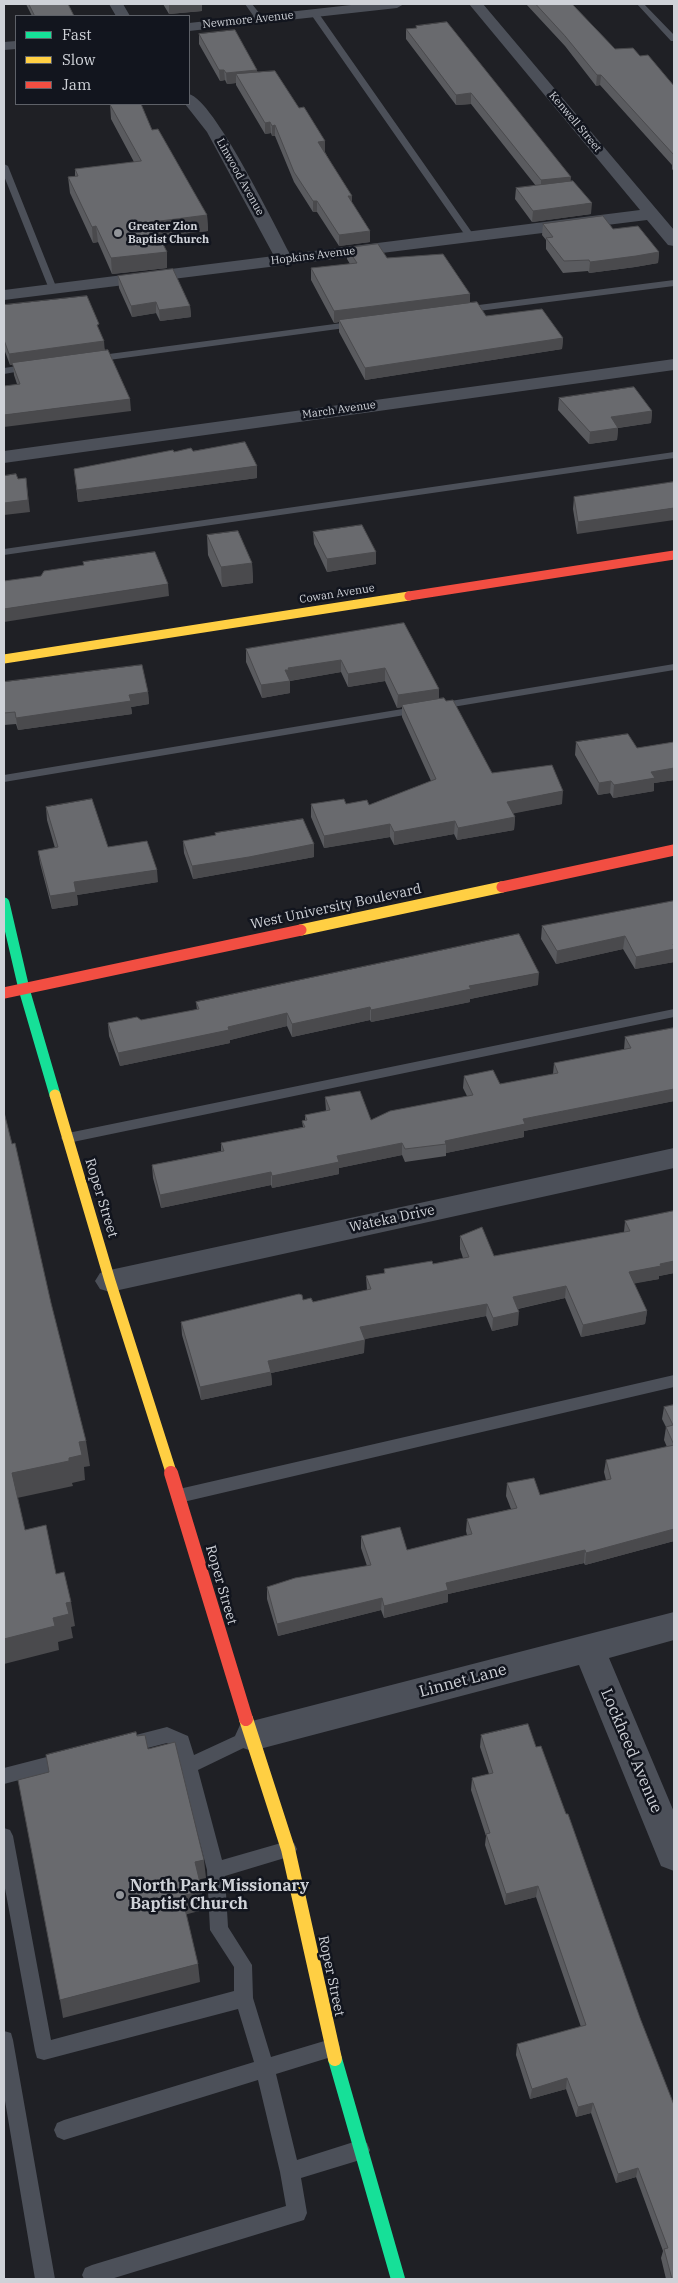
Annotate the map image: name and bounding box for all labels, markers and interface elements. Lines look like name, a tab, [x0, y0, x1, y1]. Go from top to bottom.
street label: Newmore Avenue	[202, 9, 294, 31]
legend	[15, 15, 190, 105]
text: Fast	[62, 25, 92, 44]
text: Slow	[62, 50, 95, 69]
text: Jam	[62, 75, 91, 94]
street label: Kenwell Street	[546, 89, 604, 155]
street label: Linwood Avenue	[213, 136, 267, 218]
place label: Greater Zion Baptist Church	[128, 220, 209, 246]
marker: Greater Zion Baptist Church	[112, 227, 124, 239]
street label: Hopkins Avenue	[270, 244, 356, 268]
street label: March Avenue	[301, 398, 377, 422]
street label: Cowan Avenue	[299, 582, 375, 606]
street label: West University Boulevard	[249, 881, 423, 933]
street label: Roper Street	[81, 1156, 121, 1240]
street label: Wateka Drive	[348, 1202, 436, 1236]
street label: Roper Street	[202, 1543, 240, 1627]
street label: Linnet Lane	[417, 1660, 509, 1702]
street label: Lockheed Avenue	[596, 1686, 666, 1816]
place label: North Park Missionary Baptist Church	[130, 1876, 309, 1914]
marker: North Park Missionary Baptist Church	[114, 1889, 126, 1901]
street label: Roper Street	[314, 1934, 348, 2018]

